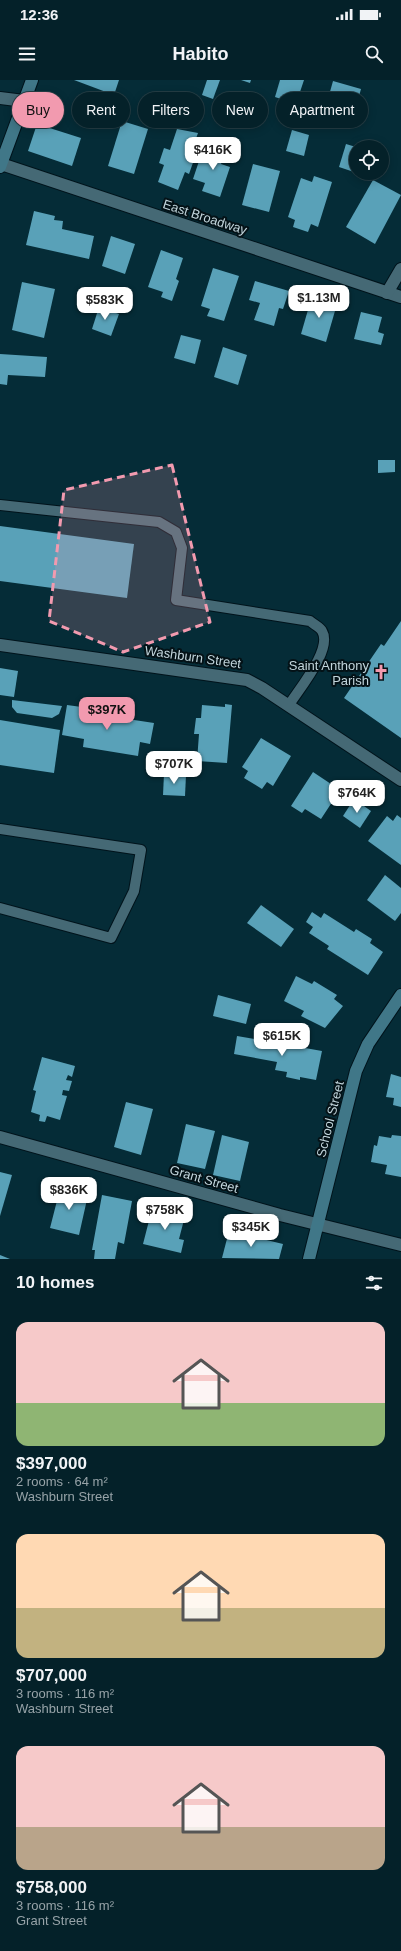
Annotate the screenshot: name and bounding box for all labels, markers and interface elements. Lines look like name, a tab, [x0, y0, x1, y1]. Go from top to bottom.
text: 12:36	[20, 6, 58, 23]
icon: menu	[16, 43, 38, 65]
icon: search	[363, 43, 385, 65]
text: Habito	[173, 44, 229, 64]
chip: Buy	[12, 92, 64, 128]
chip: Rent	[72, 92, 130, 128]
chip: Filters	[138, 92, 204, 128]
chip: New	[212, 92, 268, 128]
chip: Apartment	[276, 92, 368, 128]
pin: $416K	[185, 137, 241, 171]
map controls	[349, 140, 389, 180]
button: locate	[349, 140, 389, 180]
text: $416K	[194, 142, 232, 157]
street label: East Broadway	[161, 196, 249, 238]
pin: $1.13M	[286, 285, 352, 319]
pin: $583K	[77, 287, 133, 321]
text: $1.13M	[297, 290, 341, 305]
text: $583K	[86, 292, 124, 307]
street label: Washburn Street	[144, 643, 242, 671]
place label: Saint Anthony Parish	[289, 658, 369, 688]
church icon: Saint Anthony Parish	[372, 663, 390, 681]
pin: $397K	[79, 697, 135, 731]
text: $397K	[88, 702, 126, 717]
pin: $707K	[146, 751, 202, 785]
text: $707K	[155, 756, 193, 771]
pin: $764K	[329, 780, 385, 814]
text: $764K	[338, 785, 376, 800]
pin: $615K	[254, 1023, 310, 1057]
text: $615K	[263, 1028, 301, 1043]
street label: School Street	[313, 1079, 347, 1159]
street label: Grant Street	[168, 1162, 240, 1196]
pin: $836K	[41, 1177, 97, 1211]
text: $836K	[50, 1182, 88, 1197]
pin: $758K	[137, 1197, 193, 1231]
text: $758K	[146, 1202, 184, 1217]
pin: $345K	[223, 1214, 279, 1248]
text: $345K	[232, 1219, 270, 1234]
icon: filters	[363, 1272, 385, 1294]
text: 10 homes	[16, 1273, 94, 1292]
icon: home	[165, 1348, 237, 1420]
text: $397,000	[16, 1454, 87, 1473]
text: 2 rooms · 64 m²	[16, 1474, 108, 1489]
text: Washburn Street	[16, 1489, 113, 1504]
icon: home	[165, 1560, 237, 1632]
text: $707,000	[16, 1666, 87, 1685]
text: 3 rooms · 116 m²	[16, 1686, 114, 1701]
text: Washburn Street	[16, 1701, 113, 1716]
icon: home	[165, 1772, 237, 1844]
text: $758,000	[16, 1878, 87, 1897]
text: 3 rooms · 116 m²	[16, 1898, 114, 1913]
text: Grant Street	[16, 1913, 87, 1928]

